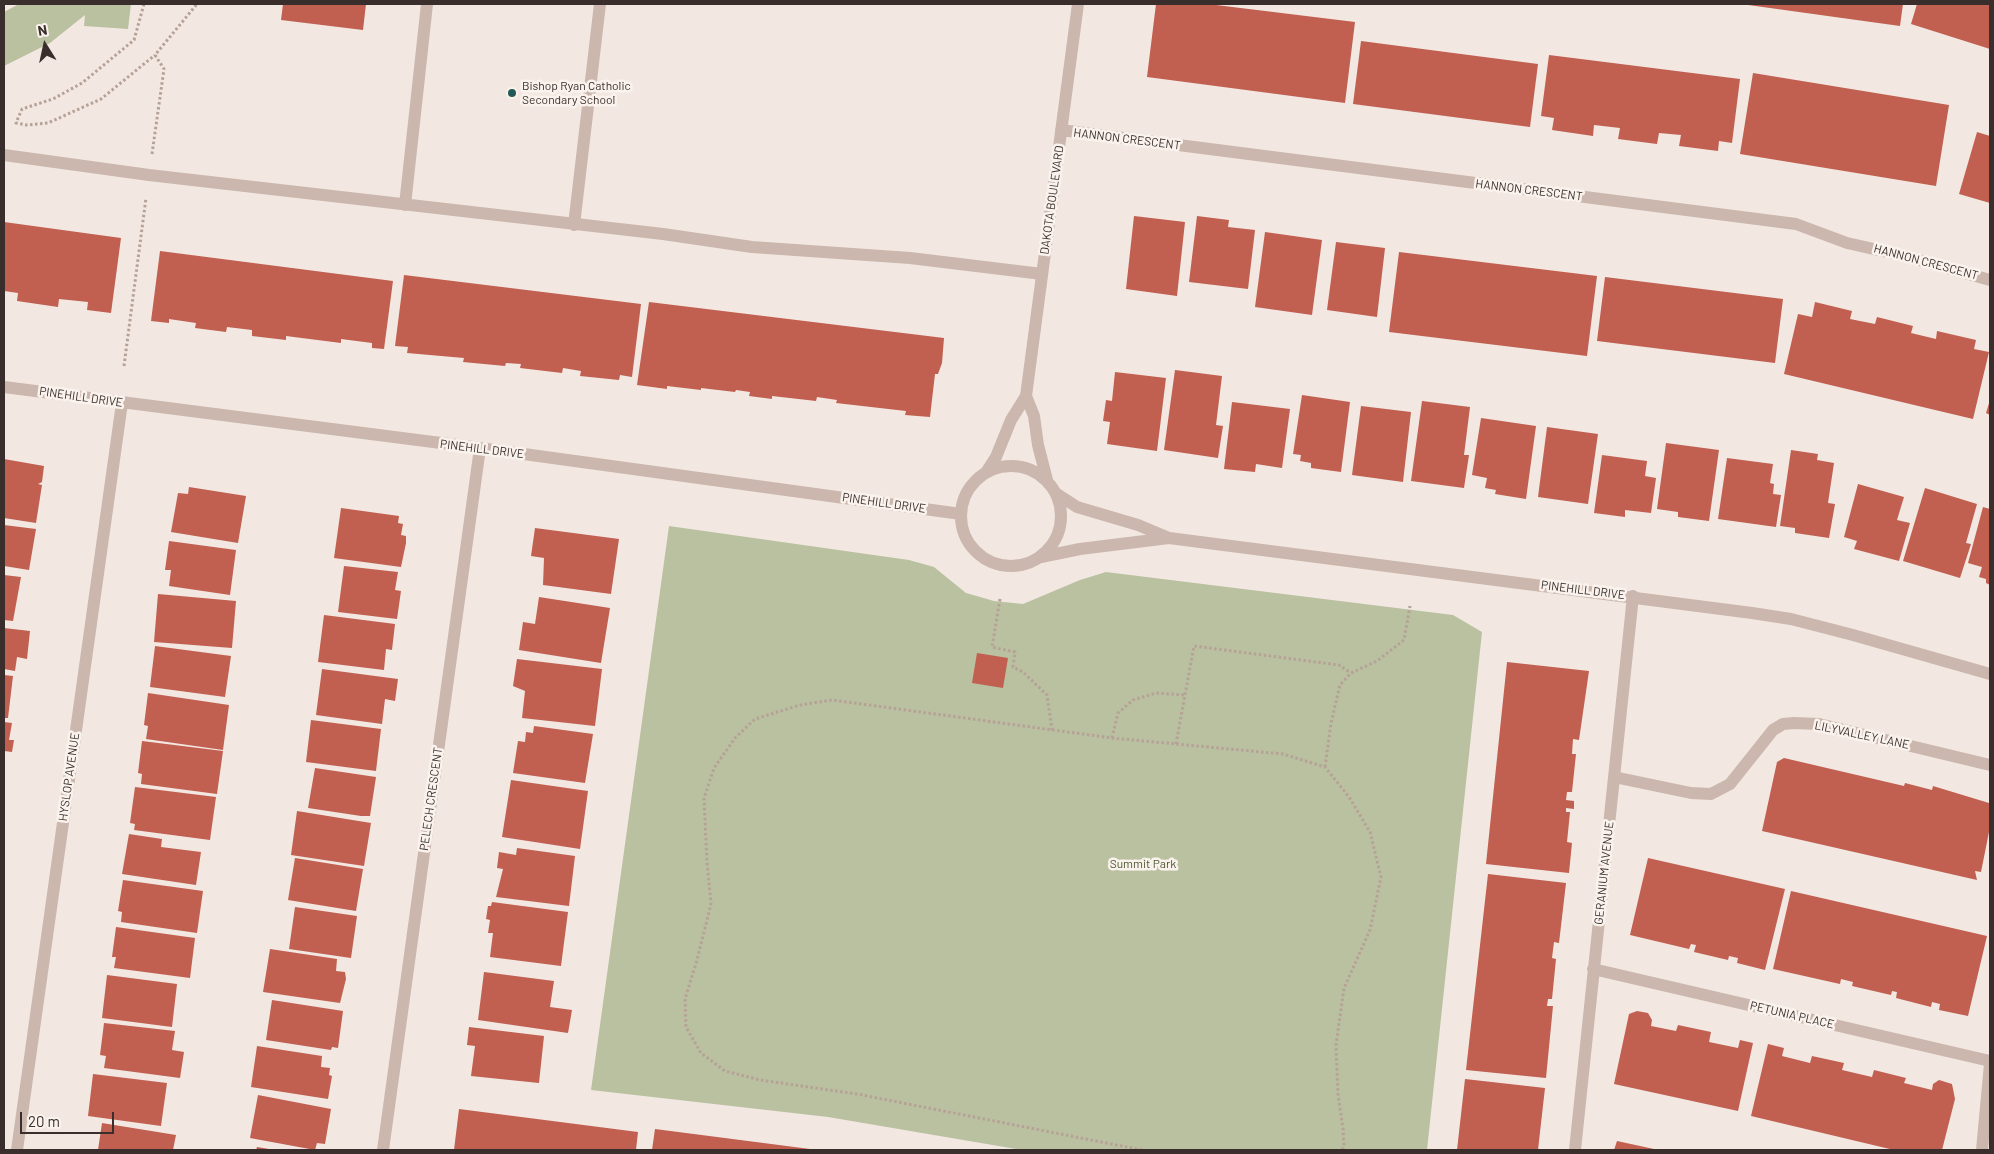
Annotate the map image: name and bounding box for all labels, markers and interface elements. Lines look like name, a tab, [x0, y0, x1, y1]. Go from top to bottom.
north arrow	[20, 20, 70, 70]
text: N	[36, 21, 48, 39]
place label: Bishop Ryan Catholic Secondary School	[522, 79, 631, 107]
marker: Bishop Ryan Catholic Secondary School	[506, 87, 518, 99]
street label: HANNON CRESCENT	[1073, 125, 1181, 153]
street label: DAKOTA BOULEVARD	[1037, 145, 1067, 255]
street label: HANNON CRESCENT	[1475, 176, 1583, 204]
street label: HANNON CRESCENT	[1872, 241, 1980, 283]
street label: PINEHILL DRIVE	[38, 384, 124, 410]
street label: PINEHILL DRIVE	[439, 437, 525, 461]
street label: PINEHILL DRIVE	[841, 490, 927, 516]
street label: PINEHILL DRIVE	[1540, 578, 1626, 602]
street label: LILYVALLEY LANE	[1813, 718, 1911, 752]
street label: HYSLOP AVENUE	[56, 732, 82, 822]
street label: PELECH CRESCENT	[417, 746, 445, 852]
street label: GERANIUM AVENUE	[1591, 821, 1617, 925]
park label: Summit Park	[1110, 857, 1176, 871]
street label: PETUNIA PLACE	[1748, 998, 1836, 1032]
scale bar	[22, 1102, 116, 1134]
text: 20 m	[28, 1112, 60, 1130]

